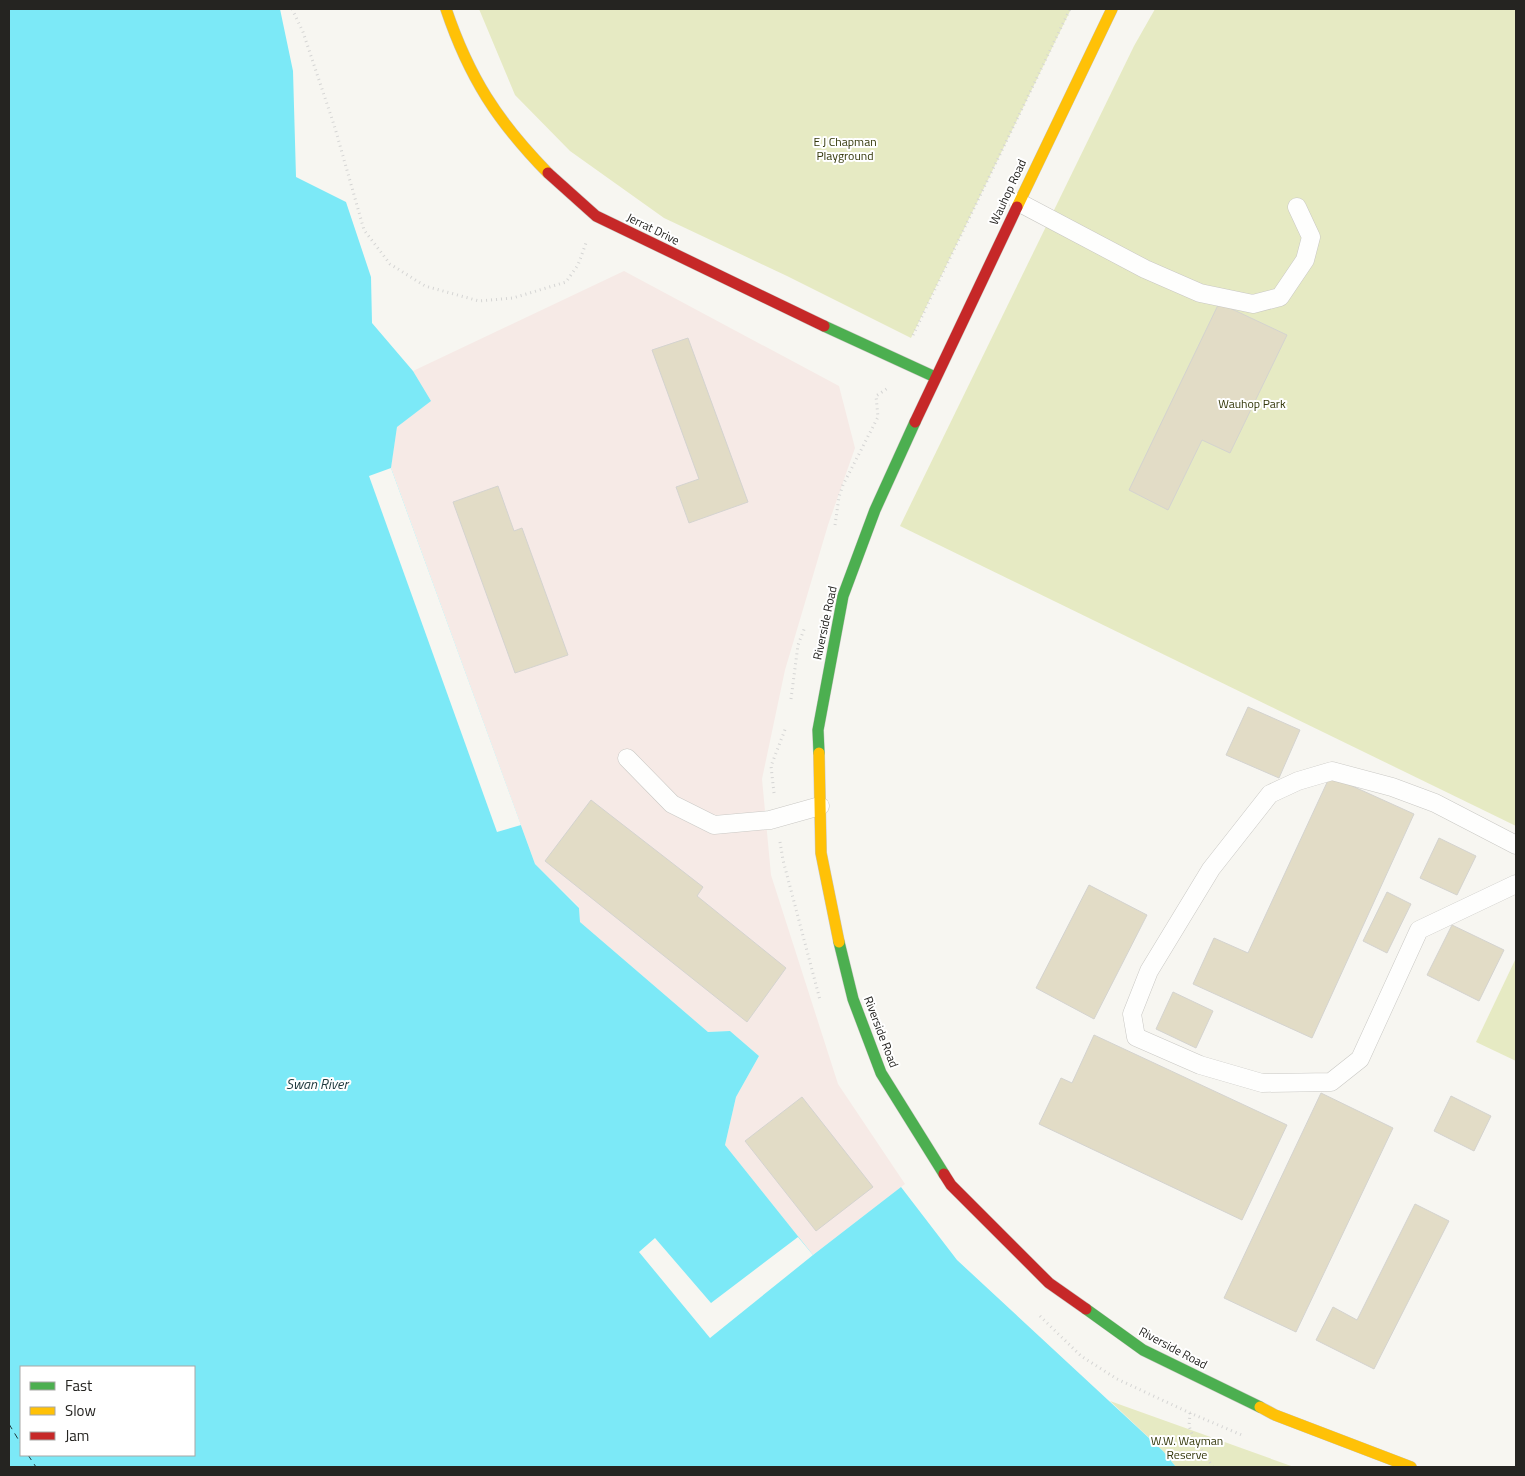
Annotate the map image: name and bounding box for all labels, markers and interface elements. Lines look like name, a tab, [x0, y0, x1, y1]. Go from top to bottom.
park label: E J Chapman Playground	[813, 132, 877, 165]
street label: Wauhop Road	[984, 156, 1031, 228]
street label: Jerrat Drive	[623, 208, 683, 250]
park label: Wauhop Park	[1218, 394, 1286, 413]
street label: Riverside Road	[807, 584, 842, 662]
street label: Riverside Road	[859, 993, 904, 1070]
water label: Swan River	[286, 1073, 350, 1094]
street label: Riverside Road	[1136, 1322, 1211, 1374]
legend	[20, 1366, 195, 1456]
text: Fast	[65, 1374, 93, 1397]
text: Slow	[65, 1399, 96, 1422]
text: Jam	[65, 1424, 89, 1447]
park label: W.W. Wayman Reserve	[1151, 1431, 1223, 1464]

